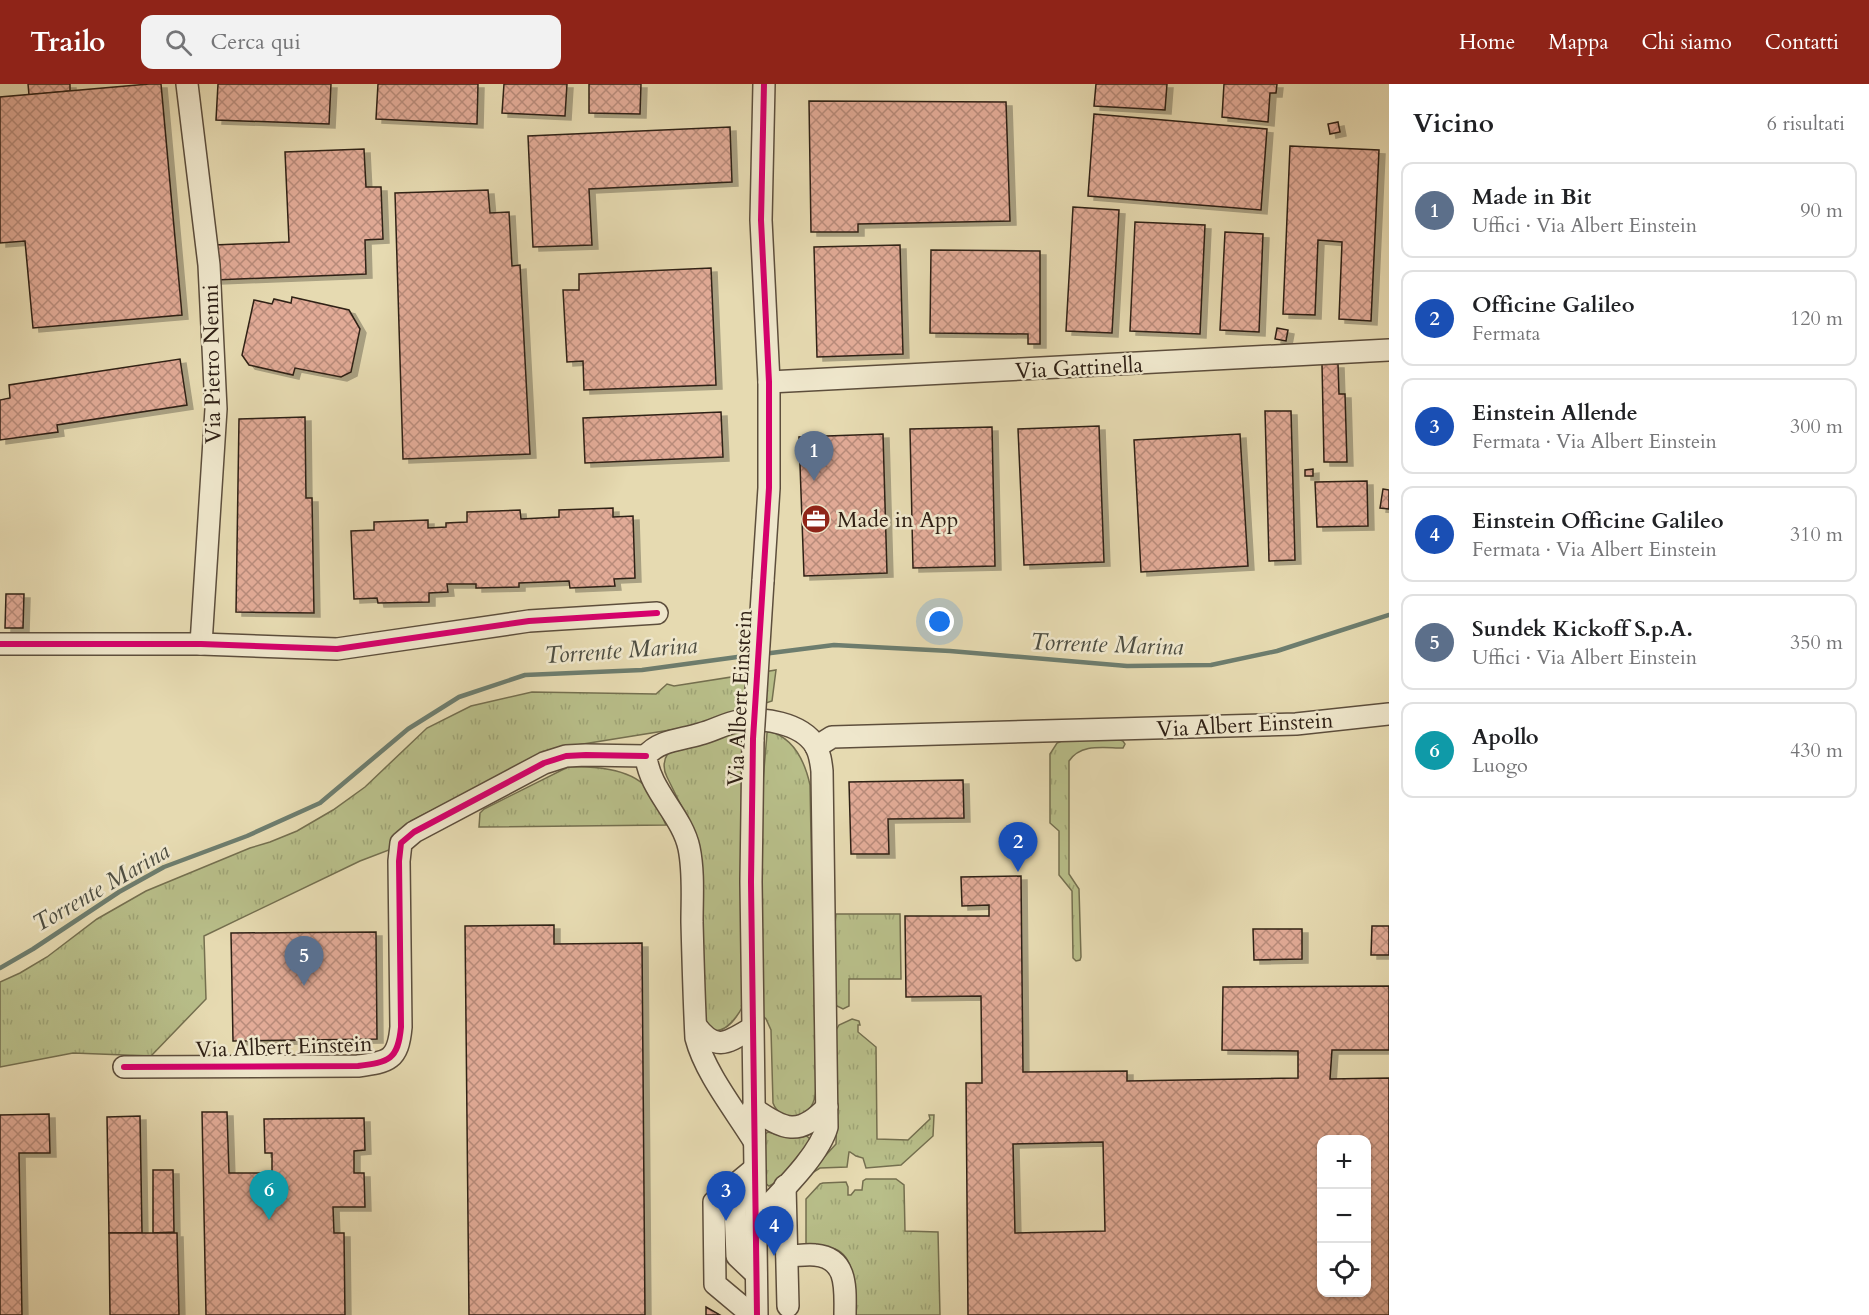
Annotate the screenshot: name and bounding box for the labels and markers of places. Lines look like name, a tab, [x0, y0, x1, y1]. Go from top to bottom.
pin: 1	[794, 432, 834, 481]
office icon: Made in App	[800, 503, 832, 535]
place label: Made in App	[837, 505, 959, 535]
pin: 2	[998, 822, 1038, 872]
pin: 5	[284, 936, 324, 986]
pin: 6	[250, 1170, 288, 1220]
pin: 3	[706, 1172, 746, 1221]
pin: 4	[754, 1206, 794, 1256]

